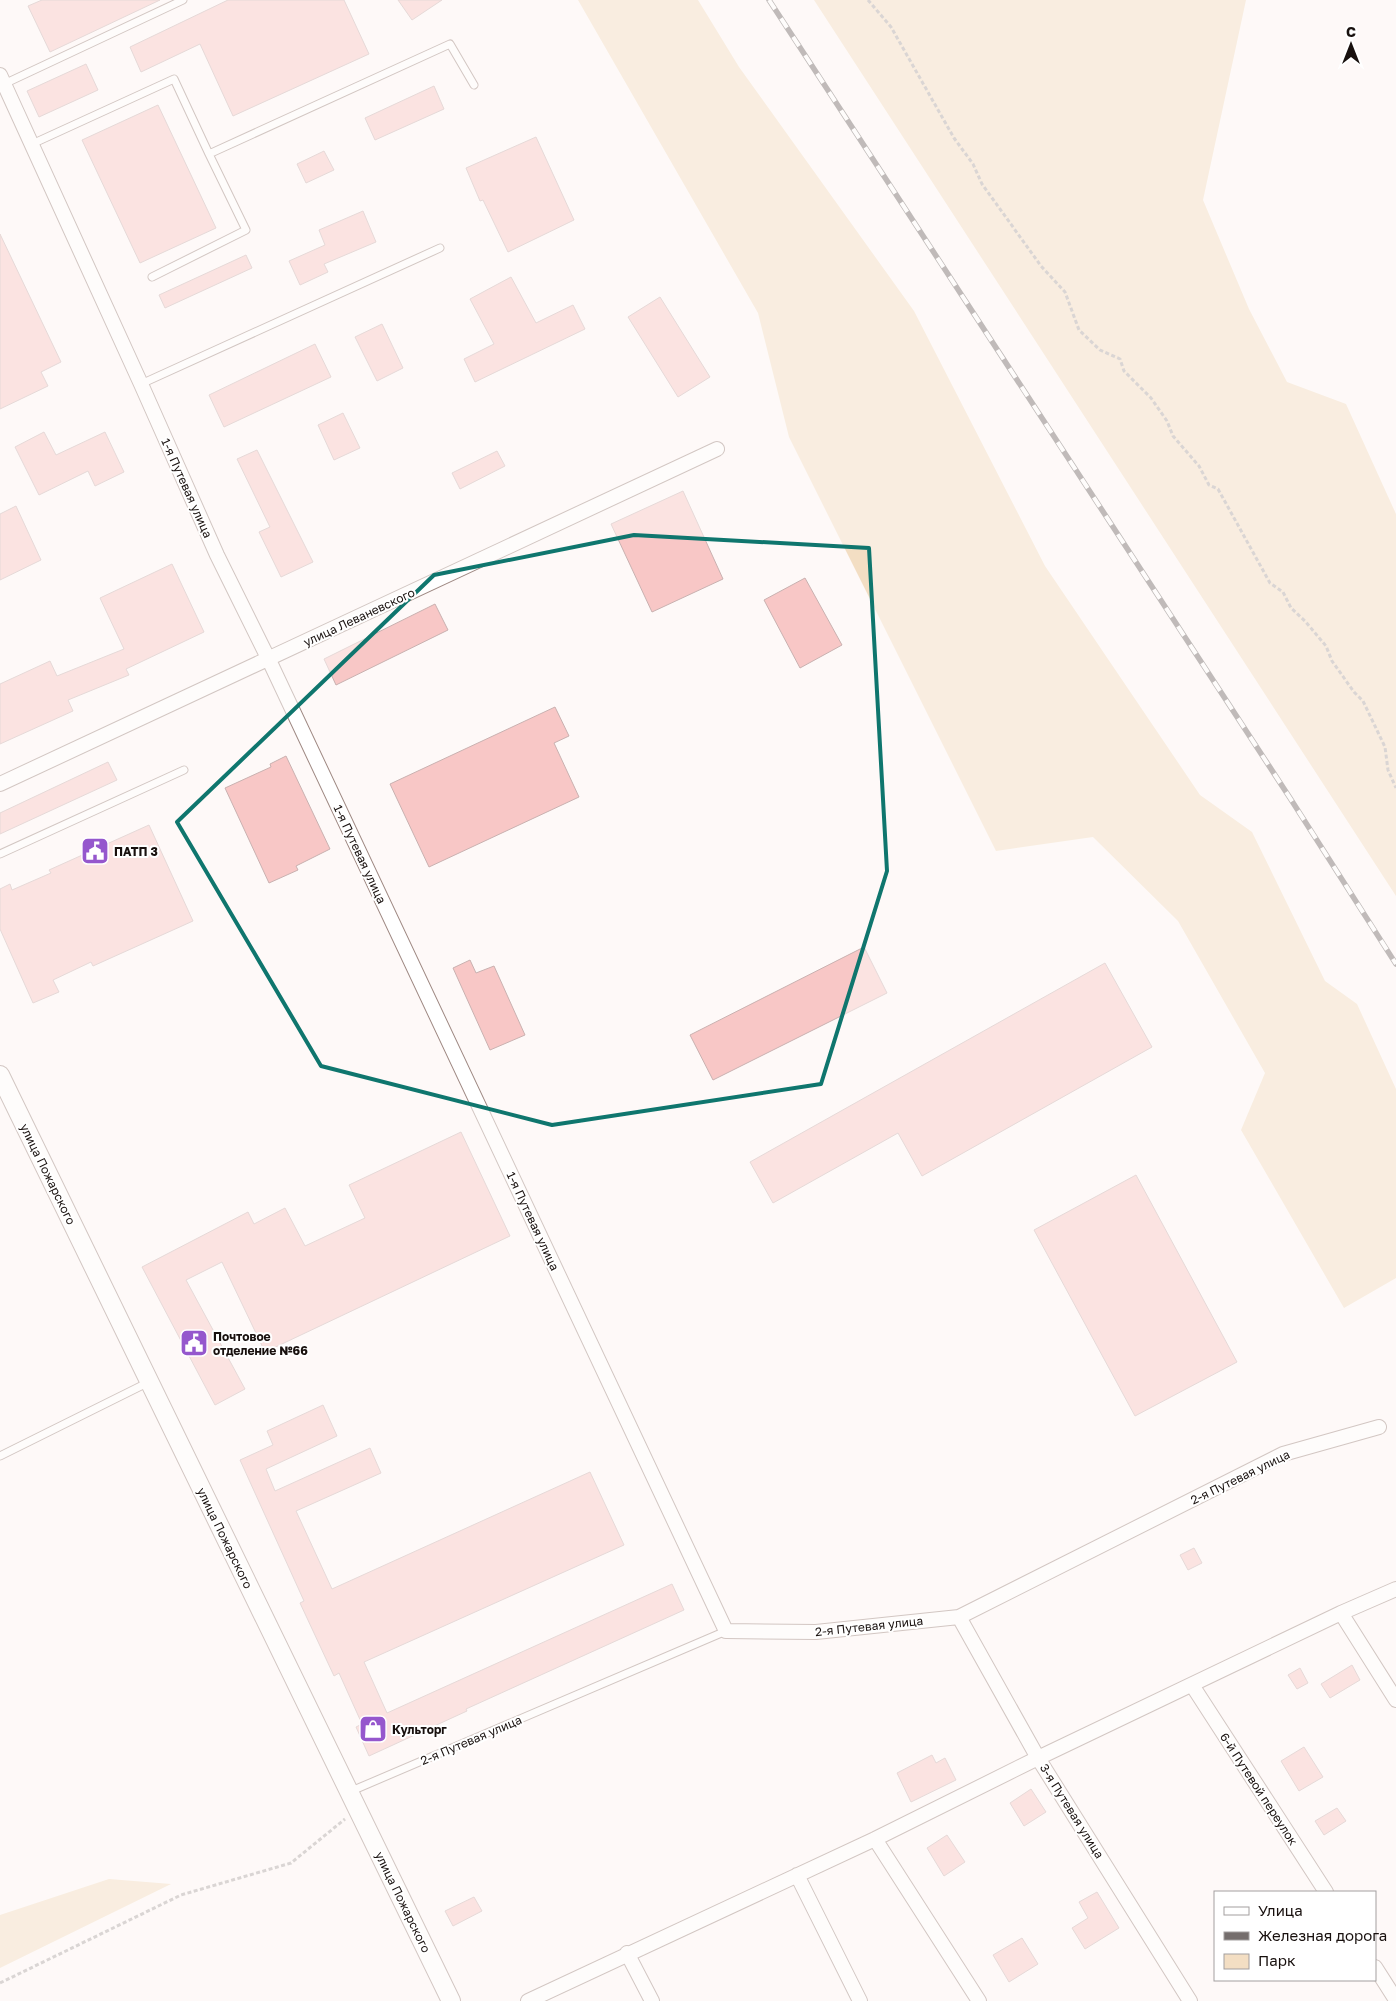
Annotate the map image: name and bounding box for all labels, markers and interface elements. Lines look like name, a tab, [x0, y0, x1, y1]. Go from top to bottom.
north arrow	[1326, 20, 1376, 70]
text: С	[1346, 23, 1356, 40]
street label: 1-я Путевая улица	[158, 436, 216, 540]
street label: улица Леваневского	[301, 585, 417, 649]
street label: 1-я Путевая улица	[330, 802, 390, 906]
public building icon: ПАТП 3	[80, 836, 110, 866]
place label: ПАТП 3	[114, 844, 158, 859]
street label: улица Пожарского	[17, 1121, 79, 1227]
street label: 1-я Путевая улица	[503, 1169, 563, 1273]
public building icon: Почтовое отделение №66	[179, 1328, 209, 1358]
place label: Почтовое отделение №66	[213, 1329, 308, 1358]
street label: 2-я Путевая улица	[1188, 1446, 1292, 1508]
street label: улица Пожарского	[194, 1485, 256, 1591]
street label: 2-я Путевая улица	[814, 1613, 924, 1639]
street label: 2-я Путевая улица	[418, 1712, 524, 1768]
shop icon: Культорг	[358, 1714, 388, 1744]
place label: Культорг	[392, 1722, 447, 1737]
street label: 6-й Путевой переулок	[1217, 1730, 1301, 1848]
street label: 3-я Путевая улица	[1037, 1761, 1107, 1861]
street label: улица Пожарского	[372, 1849, 434, 1955]
legend	[1214, 1891, 1376, 1981]
text: Улица	[1258, 1901, 1303, 1919]
text: Железная дорога	[1258, 1926, 1387, 1944]
text: Парк	[1258, 1951, 1296, 1969]

